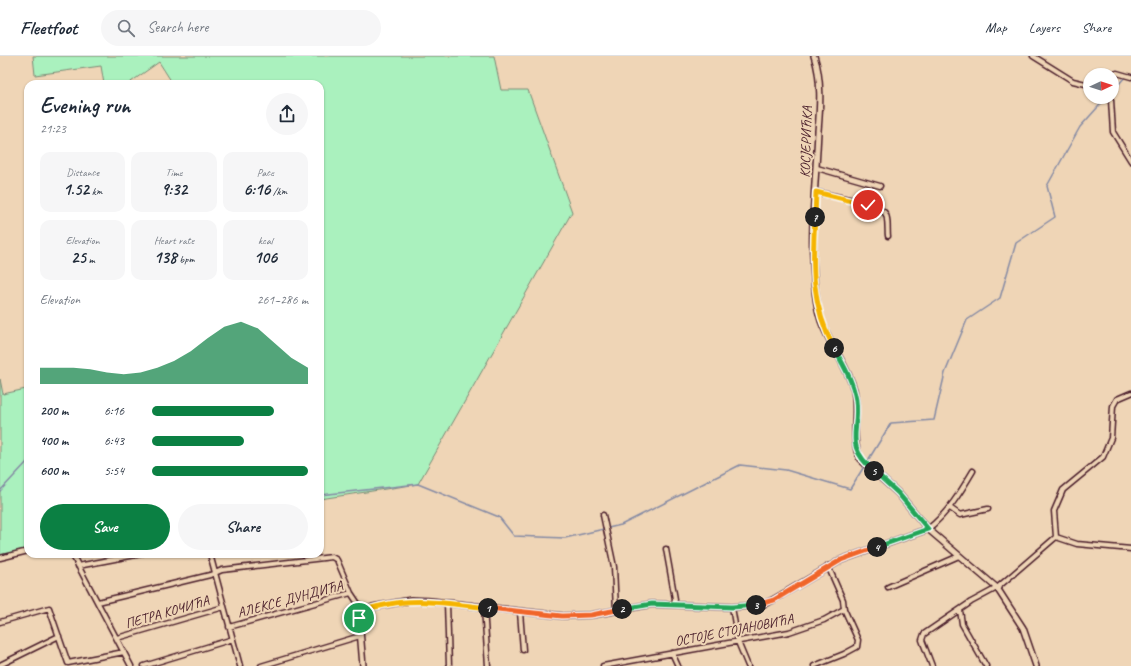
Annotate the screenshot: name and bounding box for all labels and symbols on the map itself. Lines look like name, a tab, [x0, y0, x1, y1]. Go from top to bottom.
north arrow	[1083, 68, 1119, 104]
street label: КОСЈЕРИЋКА	[796, 105, 816, 178]
pin	[851, 188, 885, 222]
pin: 7	[805, 207, 825, 227]
pin: 6	[824, 338, 844, 358]
pin: 5	[864, 461, 884, 481]
pin: 4	[867, 537, 887, 557]
street label: АЛЕКСЕ ДУНДИЋА	[235, 577, 345, 621]
street label: ПЕТРА КОЧИЋА	[123, 592, 212, 632]
pin: 3	[746, 595, 766, 615]
pin: 1	[478, 598, 498, 618]
pin: 2	[612, 599, 632, 619]
pin	[342, 601, 376, 635]
street label: ОСТОЈЕ СТОЈАНОВИЋА	[673, 610, 795, 650]

